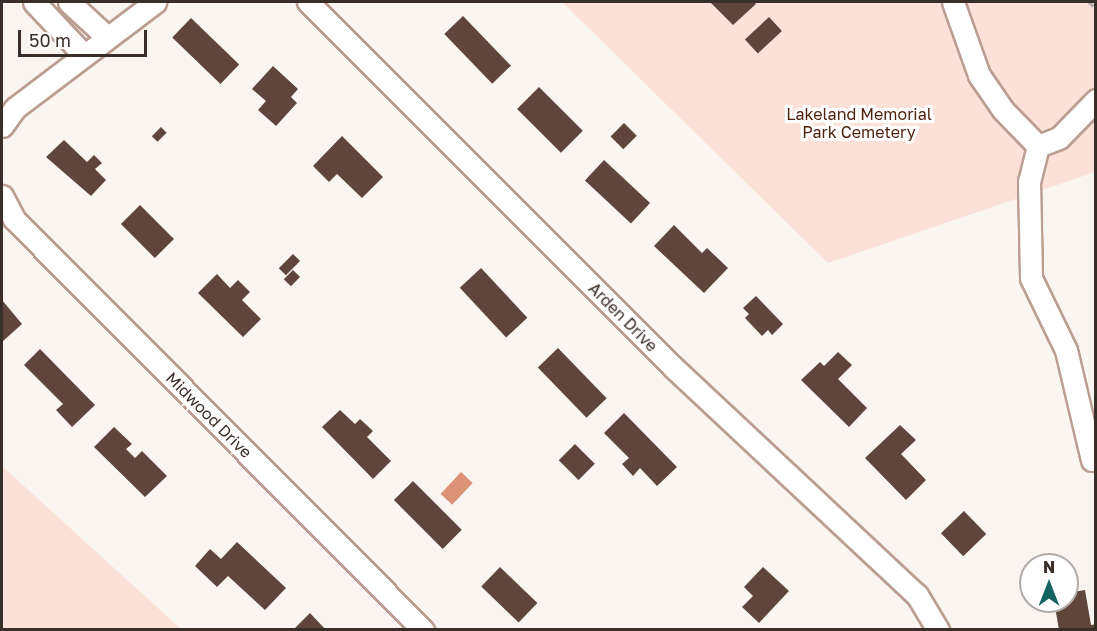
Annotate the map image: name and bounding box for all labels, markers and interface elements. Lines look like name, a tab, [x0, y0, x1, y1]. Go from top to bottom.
scale bar	[21, 18, 150, 56]
text: 50 m	[29, 29, 71, 51]
park label: Lakeland Memorial Park Cemetery	[786, 104, 932, 142]
street label: Arden Drive	[585, 279, 661, 355]
street label: Midwood Drive	[162, 368, 256, 462]
north arrow	[1019, 553, 1079, 613]
text: N	[1043, 557, 1055, 577]

